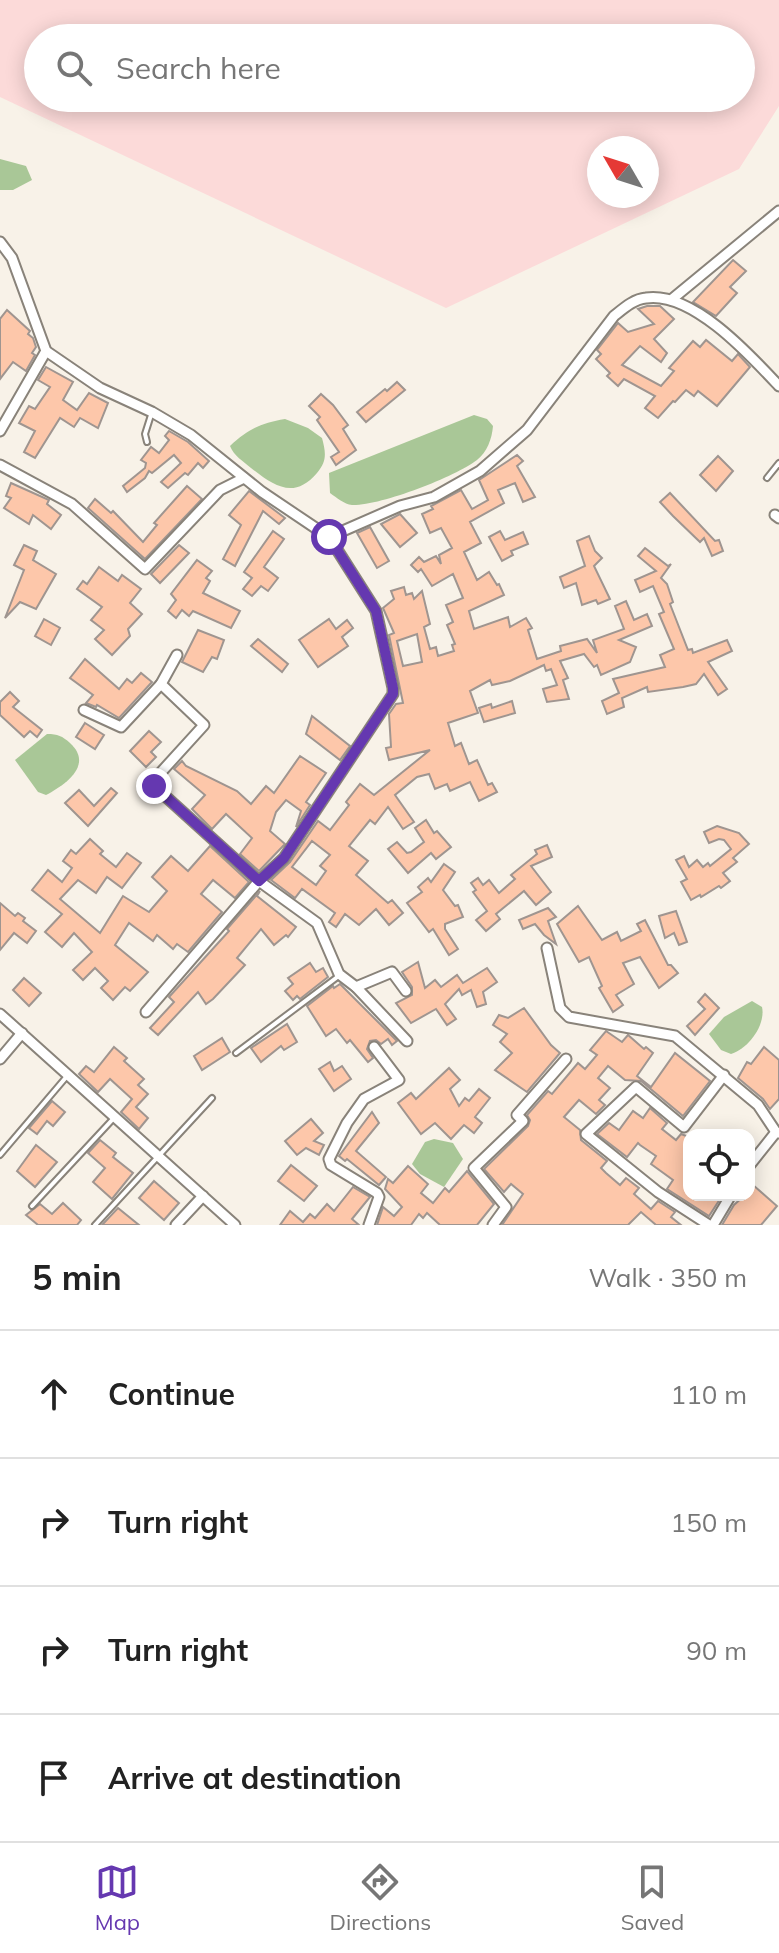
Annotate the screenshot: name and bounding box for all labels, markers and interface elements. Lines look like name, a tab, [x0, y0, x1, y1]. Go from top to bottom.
search box	[24, 24, 755, 112]
icon: search	[52, 46, 96, 90]
text: Search here	[116, 49, 281, 87]
north arrow	[587, 136, 659, 208]
route start	[311, 519, 347, 555]
route end	[136, 768, 172, 804]
map controls	[683, 1129, 755, 1201]
button: locate	[683, 1129, 755, 1201]
text: 5 min	[32, 1256, 122, 1299]
text: Walk · 350 m	[588, 1261, 747, 1294]
icon: ahead	[32, 1372, 76, 1416]
text: Continue	[108, 1375, 235, 1413]
text: 110 m	[671, 1378, 747, 1411]
icon: right	[32, 1500, 76, 1544]
text: Turn right	[108, 1503, 248, 1541]
text: 150 m	[671, 1506, 747, 1539]
icon: right	[32, 1628, 76, 1672]
text: Turn right	[108, 1631, 248, 1669]
text: 90 m	[686, 1634, 747, 1667]
icon: arrive	[32, 1756, 76, 1800]
text: Arrive at destination	[108, 1759, 402, 1797]
tab: Map	[95, 1860, 140, 1936]
tab: Directions	[330, 1860, 431, 1936]
tab: Saved	[621, 1860, 684, 1936]

